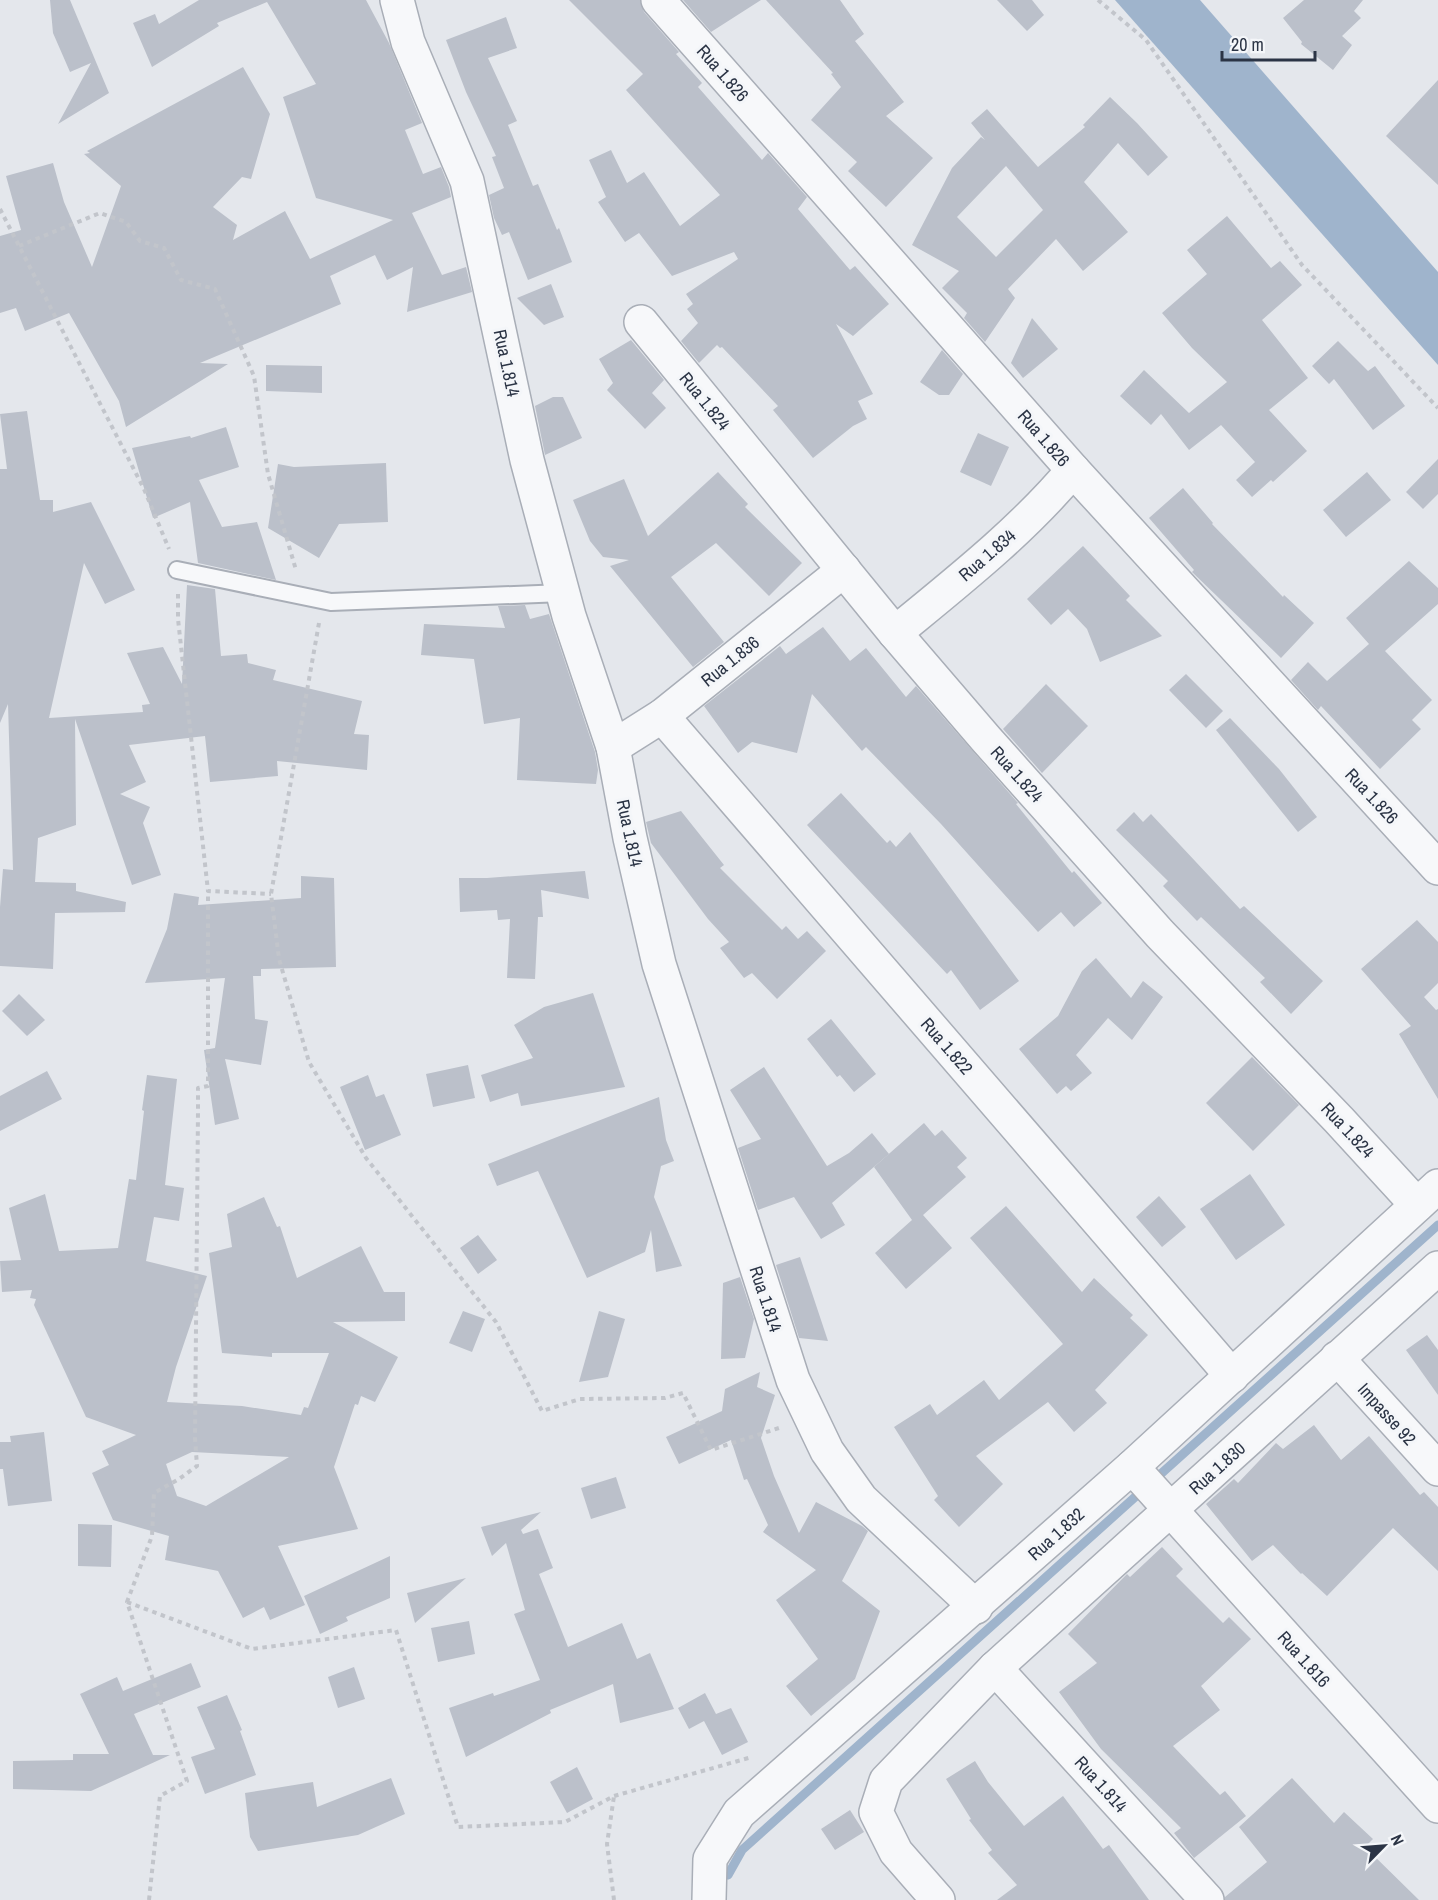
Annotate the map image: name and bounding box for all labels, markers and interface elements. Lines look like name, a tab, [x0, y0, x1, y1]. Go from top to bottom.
scale bar	[1222, 24, 1315, 62]
text: 20 m	[1231, 32, 1264, 57]
street label: Rua 1.826	[691, 39, 755, 107]
street label: Rua 1.814	[488, 327, 526, 399]
street label: Rua 1.824	[674, 367, 736, 435]
street label: Rua 1.826	[1012, 404, 1076, 472]
street label: Rua 1.834	[953, 523, 1021, 587]
street label: Rua 1.836	[696, 630, 764, 692]
street label: Rua 1.824	[985, 740, 1049, 808]
street label: Rua 1.826	[1340, 763, 1404, 829]
street label: Rua 1.814	[611, 797, 649, 869]
street label: Rua 1.822	[915, 1012, 979, 1080]
street label: Rua 1.824	[1316, 1097, 1380, 1163]
street label: Rua 1.814	[744, 1263, 788, 1335]
street label: Impasse 92	[1352, 1377, 1422, 1451]
street label: Rua 1.830	[1183, 1436, 1251, 1500]
street label: Rua 1.832	[1022, 1502, 1090, 1566]
street label: Rua 1.816	[1272, 1625, 1336, 1693]
street label: Rua 1.814	[1069, 1750, 1133, 1818]
north arrow	[1354, 1816, 1414, 1876]
text: N	[1386, 1831, 1410, 1849]

